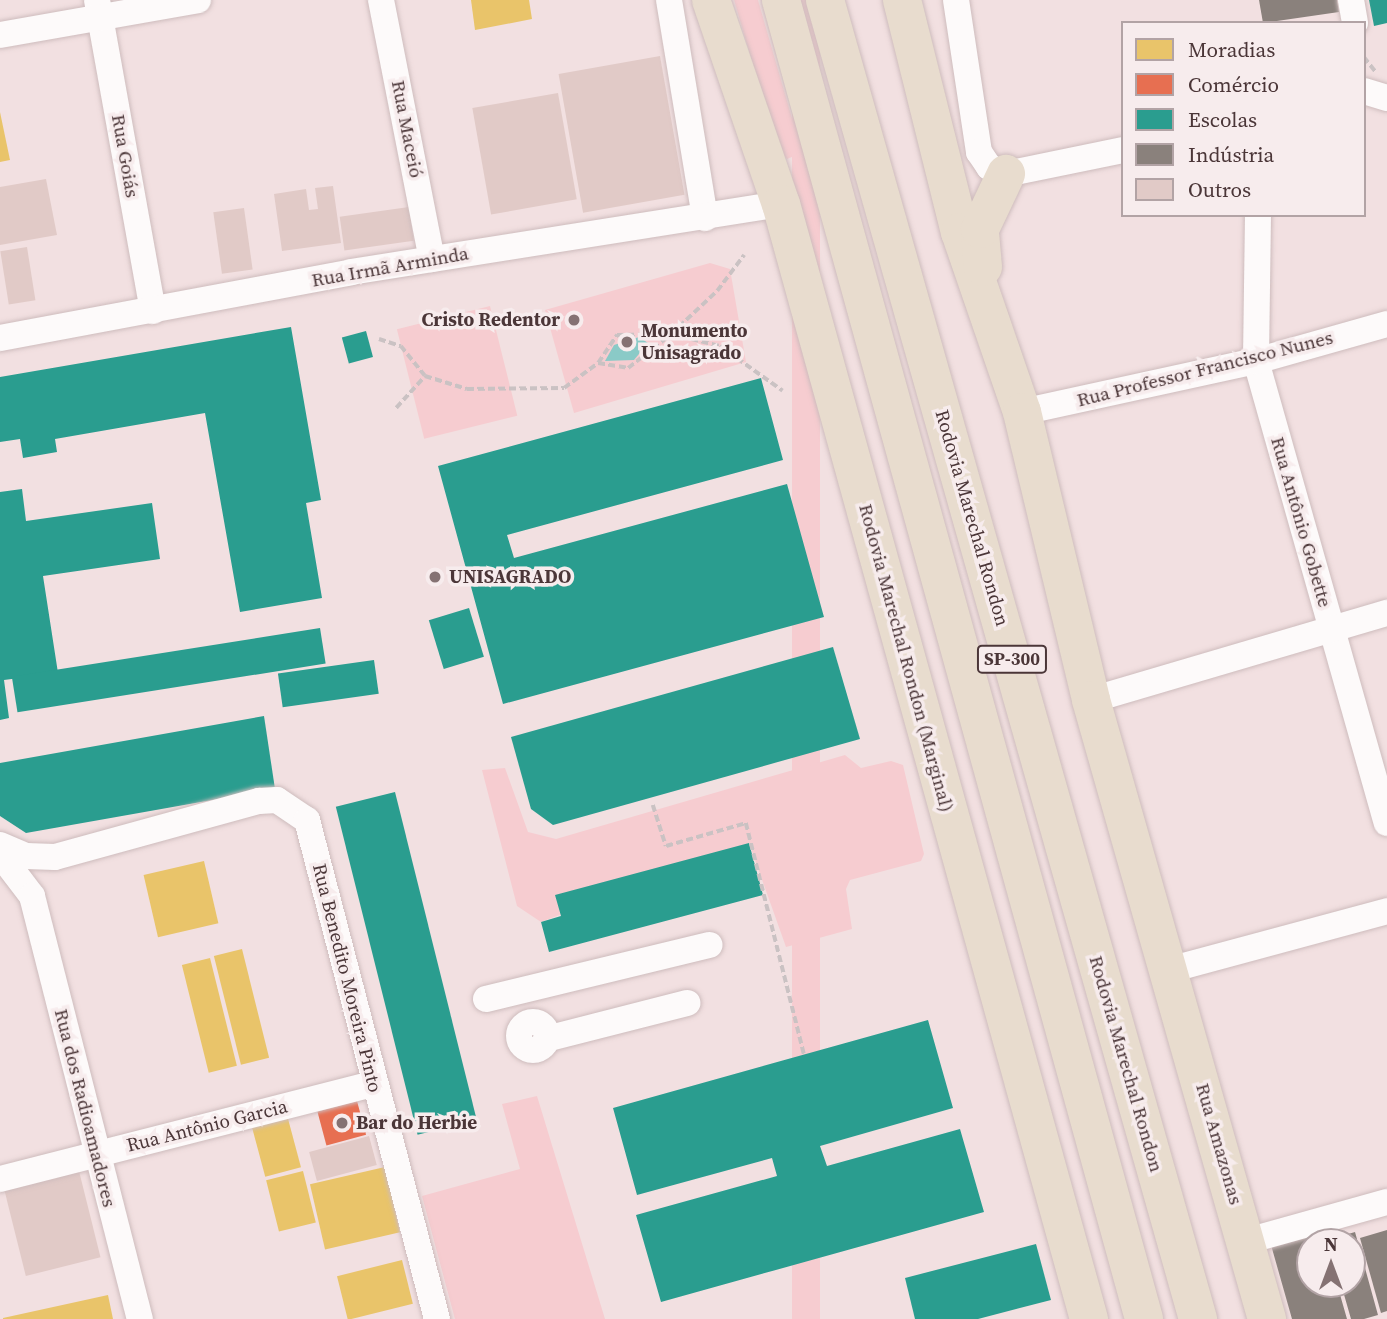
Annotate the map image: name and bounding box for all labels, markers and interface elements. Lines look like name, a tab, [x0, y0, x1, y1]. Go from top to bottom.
legend	[1121, 21, 1366, 217]
text: Moradias	[1188, 35, 1275, 64]
text: Comércio	[1188, 70, 1279, 99]
street label: Rua Maceió	[386, 78, 428, 180]
text: Escolas	[1188, 105, 1257, 134]
street label: Rua Goiás	[106, 113, 144, 199]
text: Indústria	[1188, 140, 1274, 169]
text: Outros	[1188, 175, 1251, 204]
street label: Rua Irmã Arminda	[310, 242, 470, 292]
place label: Cristo Redentor	[422, 309, 560, 331]
marker: Cristo Redentor	[566, 312, 582, 328]
place label: Monumento Unisagrado	[641, 320, 748, 364]
street label: Rua Professor Francisco Nunes	[1075, 326, 1335, 412]
marker: Monumento Unisagrado	[619, 334, 635, 350]
street label: Rodovia Marechal Rondon	[930, 407, 1014, 629]
street label: Rua Antônio Gobette	[1266, 434, 1336, 610]
street label: Rodovia Marechal Rondon (Marginal)	[854, 501, 958, 815]
place label: UNISAGRADO	[449, 566, 571, 588]
marker: UNISAGRADO	[427, 569, 443, 585]
road number: SP-300	[975, 644, 1049, 674]
street label: Rua Benedito Moreira Pinto	[308, 861, 386, 1095]
street label: Rodovia Marechal Rondon	[1084, 953, 1168, 1175]
street label: Rua dos Radioamadores	[49, 1007, 121, 1209]
street label: Rua Amazonas	[1191, 1081, 1247, 1207]
street label: Rua Antônio Garcia	[124, 1095, 290, 1157]
place label: Bar do Herbie	[356, 1112, 477, 1134]
marker: Bar do Herbie	[334, 1115, 350, 1131]
north arrow	[1296, 1228, 1366, 1298]
text: N	[1324, 1231, 1338, 1257]

